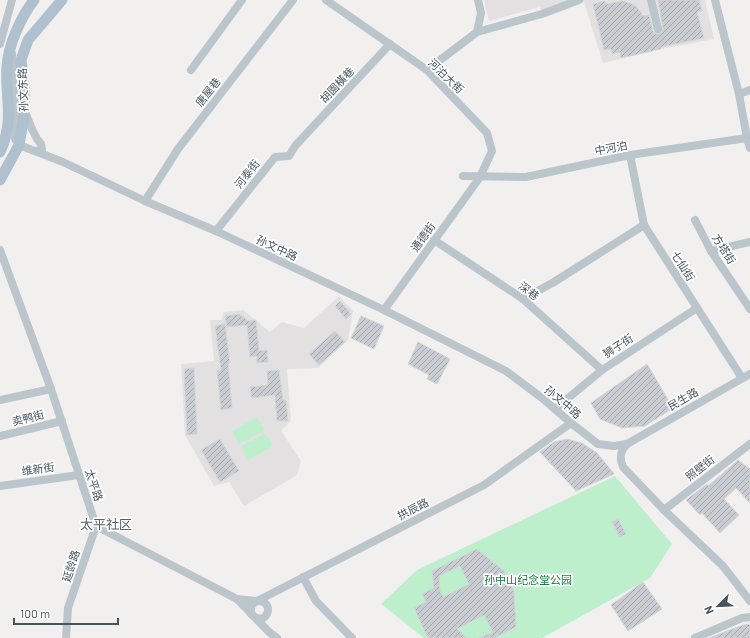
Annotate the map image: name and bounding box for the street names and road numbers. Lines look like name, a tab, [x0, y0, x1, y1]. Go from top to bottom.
street label: 河泊大街	[426, 56, 467, 96]
street label: 胡園橫巷	[317, 64, 356, 105]
street label: 孙文东路	[15, 68, 30, 112]
street label: 唐屋巷	[192, 75, 223, 109]
street label: 中河泊	[593, 138, 628, 157]
street label: 河泰街	[231, 157, 262, 191]
street label: 通德街	[408, 220, 438, 254]
street label: 方塔街	[710, 231, 739, 266]
street label: 孙文中路	[255, 232, 300, 263]
street label: 七仙街	[669, 248, 698, 283]
street label: 深巷	[517, 279, 542, 302]
street label: 狮子街	[600, 331, 635, 360]
street label: 孙文中路	[542, 382, 584, 421]
street label: 民生路	[665, 385, 700, 412]
street label: 卖鸭街	[10, 407, 45, 428]
street label: 照壁街	[683, 452, 717, 483]
street label: 维新街	[21, 460, 55, 477]
street label: 太平路	[83, 467, 106, 503]
street label: 拱辰路	[395, 495, 430, 522]
street label: 延龄路	[59, 548, 82, 584]

